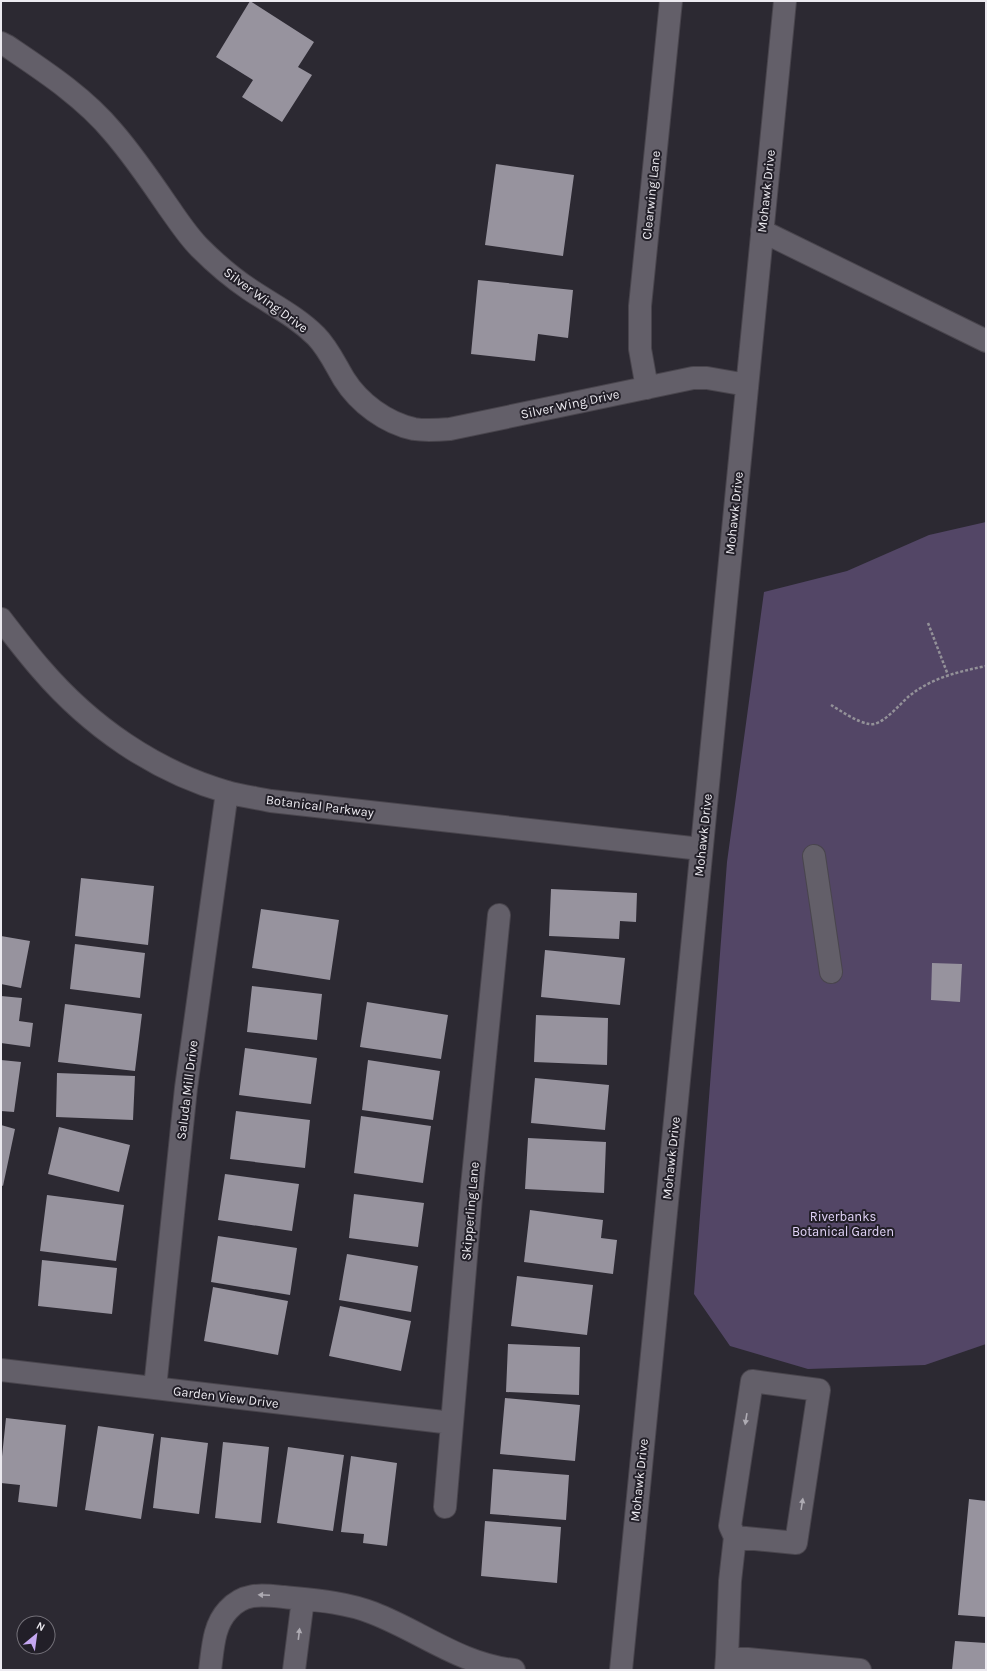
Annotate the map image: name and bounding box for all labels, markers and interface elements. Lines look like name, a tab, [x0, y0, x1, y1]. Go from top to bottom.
street label: Mohawk Drive	[754, 148, 778, 233]
street label: Clearwing Lane	[639, 149, 663, 240]
street label: Silver Wing Drive	[221, 264, 311, 336]
street label: Silver Wing Drive	[519, 386, 621, 422]
street label: Mohawk Drive	[722, 470, 746, 555]
street label: Botanical Parkway	[265, 792, 375, 820]
street label: Mohawk Drive	[691, 792, 715, 877]
street label: Saluda Mill Drive	[173, 1039, 201, 1141]
street label: Mohawk Drive	[659, 1115, 683, 1200]
street label: Skipperling Lane	[458, 1161, 482, 1261]
park label: Riverbanks Botanical Garden	[792, 1209, 894, 1239]
street label: Garden View Drive	[172, 1383, 280, 1411]
one-way arrow	[743, 1413, 749, 1425]
street label: Mohawk Drive	[627, 1437, 651, 1522]
one-way arrow	[799, 1498, 805, 1510]
one-way arrow	[258, 1592, 270, 1599]
north arrow	[16, 1615, 56, 1655]
text: N	[34, 1619, 47, 1634]
one-way arrow	[295, 1628, 302, 1640]

